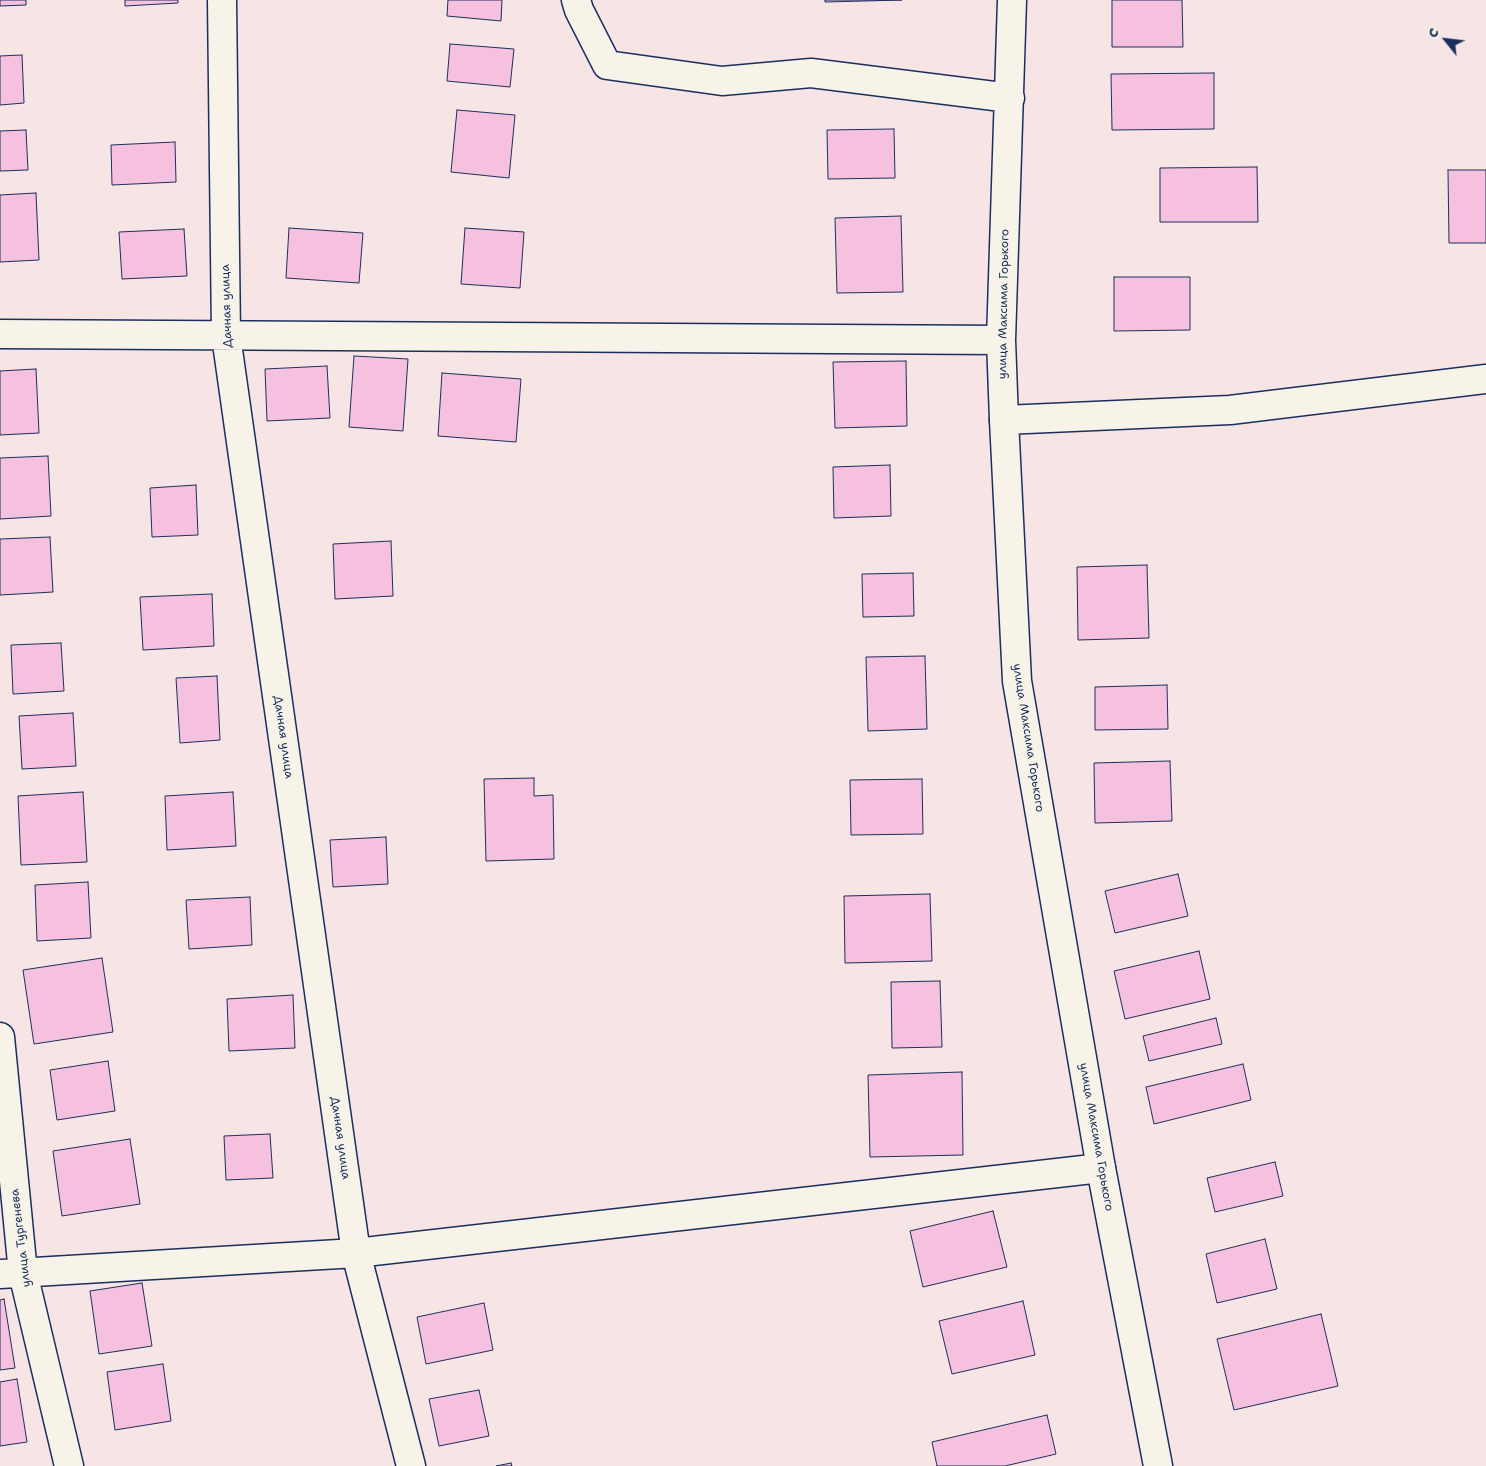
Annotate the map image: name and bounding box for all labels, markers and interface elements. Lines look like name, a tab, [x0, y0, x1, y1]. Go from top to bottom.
north arrow	[1421, 15, 1471, 65]
text: С	[1423, 25, 1443, 41]
street label: улица Максима Горького	[995, 229, 1013, 379]
street label: Дачная улица	[218, 264, 236, 348]
street label: улица Максима Горького	[1009, 663, 1047, 813]
street label: Дачная улица	[270, 694, 296, 780]
street label: улица Максима Горького	[1076, 1062, 1116, 1212]
street label: Дачная улица	[327, 1095, 353, 1181]
street label: улица Тургенева	[8, 1188, 34, 1288]

